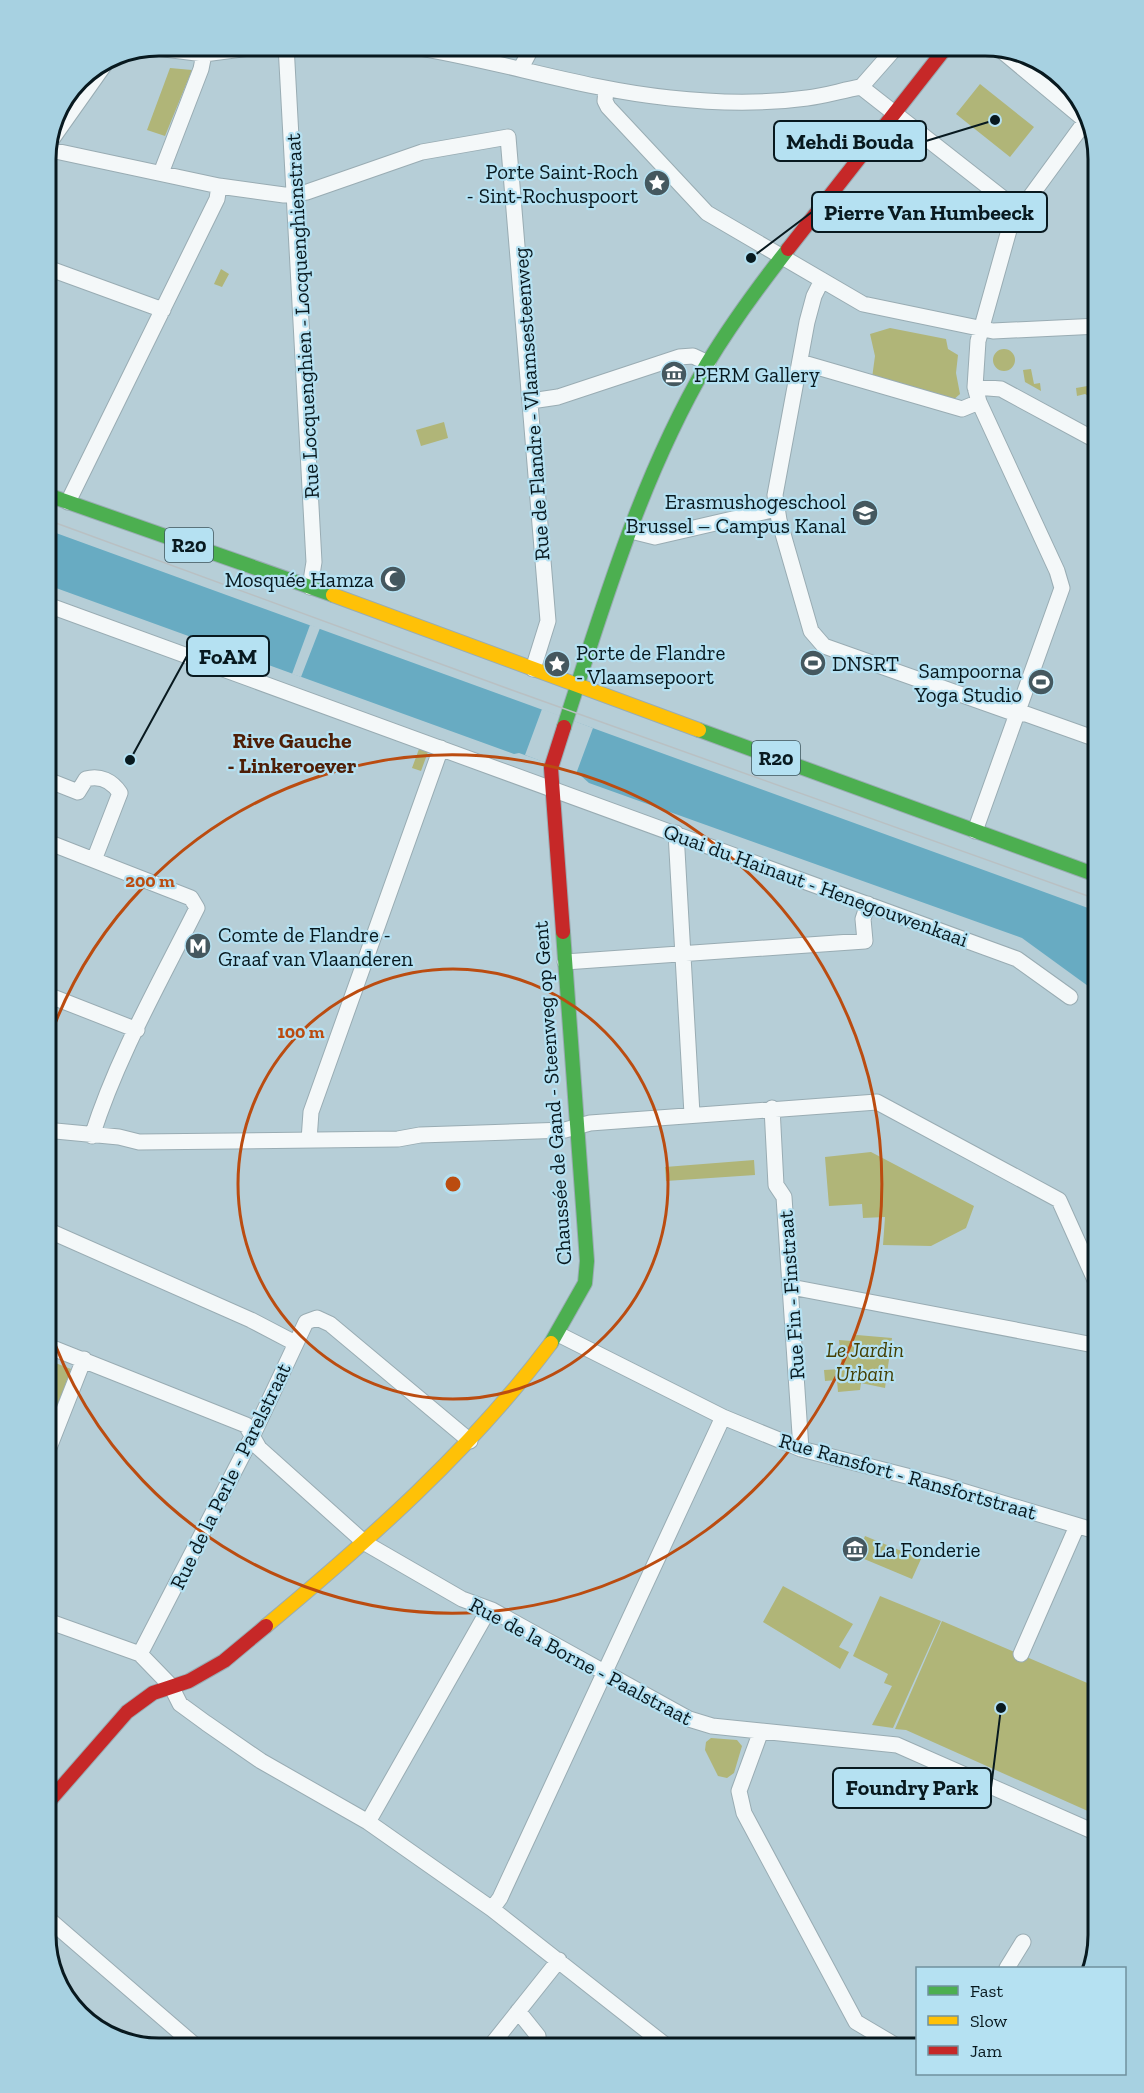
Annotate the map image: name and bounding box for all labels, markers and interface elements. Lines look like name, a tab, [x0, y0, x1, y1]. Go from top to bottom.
callout: Mehdi Bouda	[774, 121, 926, 161]
text: Mehdi Bouda	[786, 128, 914, 155]
street label: Rue Locquenghien - Locquenghienstraat	[280, 132, 324, 499]
place label: Porte Saint-Roch - Sint-Rochuspoort	[467, 159, 638, 208]
place icon: Porte Saint-Roch - Sint-Rochuspoort	[642, 168, 672, 198]
callout: Pierre Van Humbeeck	[812, 192, 1047, 232]
text: Pierre Van Humbeeck	[824, 199, 1034, 226]
street label: Rue de Flandre - Vlaamsesteenweg	[508, 246, 554, 561]
museum icon: PERM Gallery	[659, 359, 689, 389]
place label: PERM Gallery	[694, 362, 820, 387]
place label: Erasmushogeschool Brussel – Campus Kanal	[626, 489, 846, 538]
school or university icon: Erasmushogeschool Brussel – Campus Kanal	[850, 498, 880, 528]
road number: R20	[165, 528, 213, 562]
mosque icon: Mosquée Hamza	[378, 564, 408, 594]
place label: Mosquée Hamza	[225, 567, 374, 592]
callout: FoAM	[187, 636, 269, 676]
place label: Porte de Flandre - Vlaamsepoort	[576, 640, 726, 689]
text: FoAM	[199, 643, 257, 670]
sports icon: DNSRT	[798, 648, 828, 678]
place icon: Porte de Flandre - Vlaamsepoort	[542, 649, 572, 679]
place label: DNSRT	[832, 651, 899, 676]
place label: Sampoorna Yoga Studio	[914, 658, 1022, 707]
sports icon: Sampoorna Yoga Studio	[1026, 667, 1056, 697]
district label: Rive Gauche - Linkeroever	[228, 727, 357, 779]
road number: R20	[752, 741, 800, 775]
street label: Quai du Hainaut - Henegouwenkaai	[660, 818, 972, 952]
text: 200 m	[125, 870, 175, 892]
street label: Chaussée de Gand - Steenweg op Gent	[527, 920, 577, 1266]
place label: Comte de Flandre - Graaf van Vlaanderen	[218, 922, 413, 971]
metro station icon: Comte de Flandre - Graaf van Vlaanderen	[183, 931, 213, 961]
text: 100 m	[277, 1021, 325, 1043]
centre of rings	[443, 1174, 463, 1194]
street label: Rue Fin - Finstraat	[773, 1209, 809, 1380]
park label: Le Jardin Urbain	[826, 1337, 904, 1386]
street label: Rue de la Perle - Parelstraat	[164, 1359, 296, 1593]
street label: Rue Ransfort - Ransfortstraat	[776, 1427, 1040, 1525]
museum icon: La Fonderie	[840, 1534, 870, 1564]
place label: La Fonderie	[874, 1537, 981, 1562]
street label: Rue de la Borne - Paalstraat	[465, 1592, 697, 1731]
callout: Foundry Park	[833, 1768, 991, 1808]
text: Foundry Park	[846, 1774, 978, 1801]
legend	[916, 1967, 1126, 2075]
text: Fast	[970, 1980, 1003, 2002]
text: Slow	[970, 2010, 1007, 2032]
text: Jam	[970, 2040, 1002, 2062]

